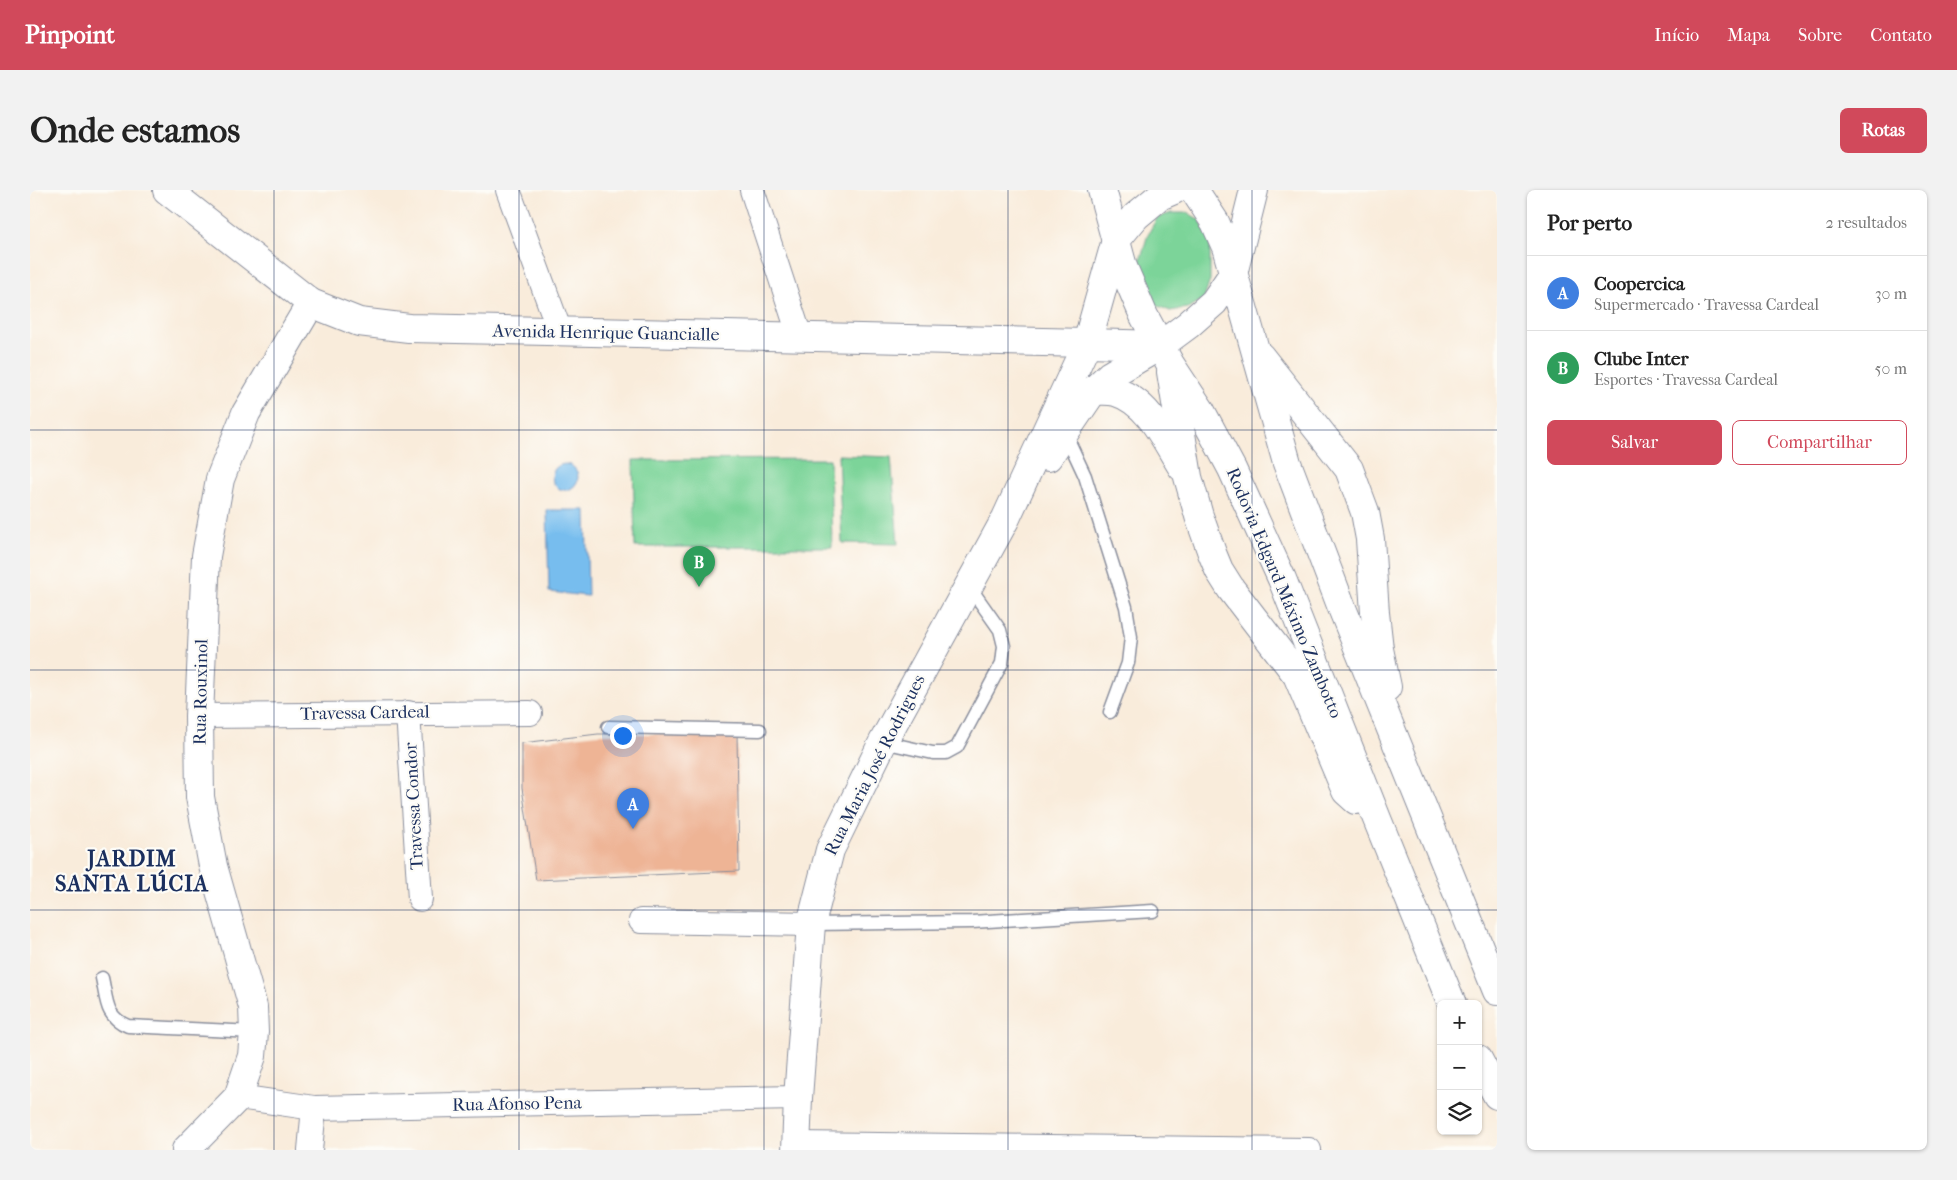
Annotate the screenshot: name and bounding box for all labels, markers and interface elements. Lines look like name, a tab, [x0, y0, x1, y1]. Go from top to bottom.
text: Pinpoint	[25, 21, 115, 49]
text: Início	[1654, 25, 1699, 46]
text: Mapa	[1727, 25, 1770, 46]
text: Sobre	[1798, 25, 1842, 46]
text: Contato	[1870, 25, 1932, 46]
button: Rotas	[1840, 108, 1927, 153]
text: Onde estamos	[30, 110, 240, 151]
text: Por perto	[1547, 211, 1632, 235]
text: 2 resultados	[1826, 213, 1907, 232]
text: Coopercica	[1594, 273, 1685, 295]
text: A	[1558, 284, 1568, 303]
text: 30 m	[1875, 284, 1907, 303]
text: Supermercado · Travessa Cardeal	[1594, 295, 1819, 314]
street label: Avenida Henrique Guancialle	[491, 321, 720, 345]
text: Clube Inter	[1594, 348, 1689, 370]
text: B	[1558, 359, 1568, 378]
text: 50 m	[1875, 359, 1907, 378]
text: Esportes · Travessa Cardeal	[1594, 370, 1778, 389]
button: Salvar	[1547, 420, 1722, 465]
button: Compartilhar	[1732, 420, 1907, 465]
street label: Rodovia Edgard Máximo Zambotto	[1222, 465, 1346, 721]
pin: B	[683, 546, 715, 587]
street label: Rua Rouxinol	[190, 639, 212, 745]
street label: Rua Maria José Rodrigues	[820, 671, 930, 859]
street label: Travessa Cardeal	[300, 701, 430, 725]
your location	[610, 723, 636, 749]
street label: Travessa Condor	[400, 741, 428, 870]
pin: A	[617, 788, 649, 829]
district label: JARDIM SANTA LÚCIA	[55, 846, 209, 897]
map controls	[1437, 1000, 1482, 1135]
button: +	[1437, 1000, 1482, 1045]
button: −	[1437, 1045, 1482, 1090]
button: layers	[1437, 1090, 1482, 1135]
street label: Rua Afonso Pena	[452, 1092, 583, 1116]

